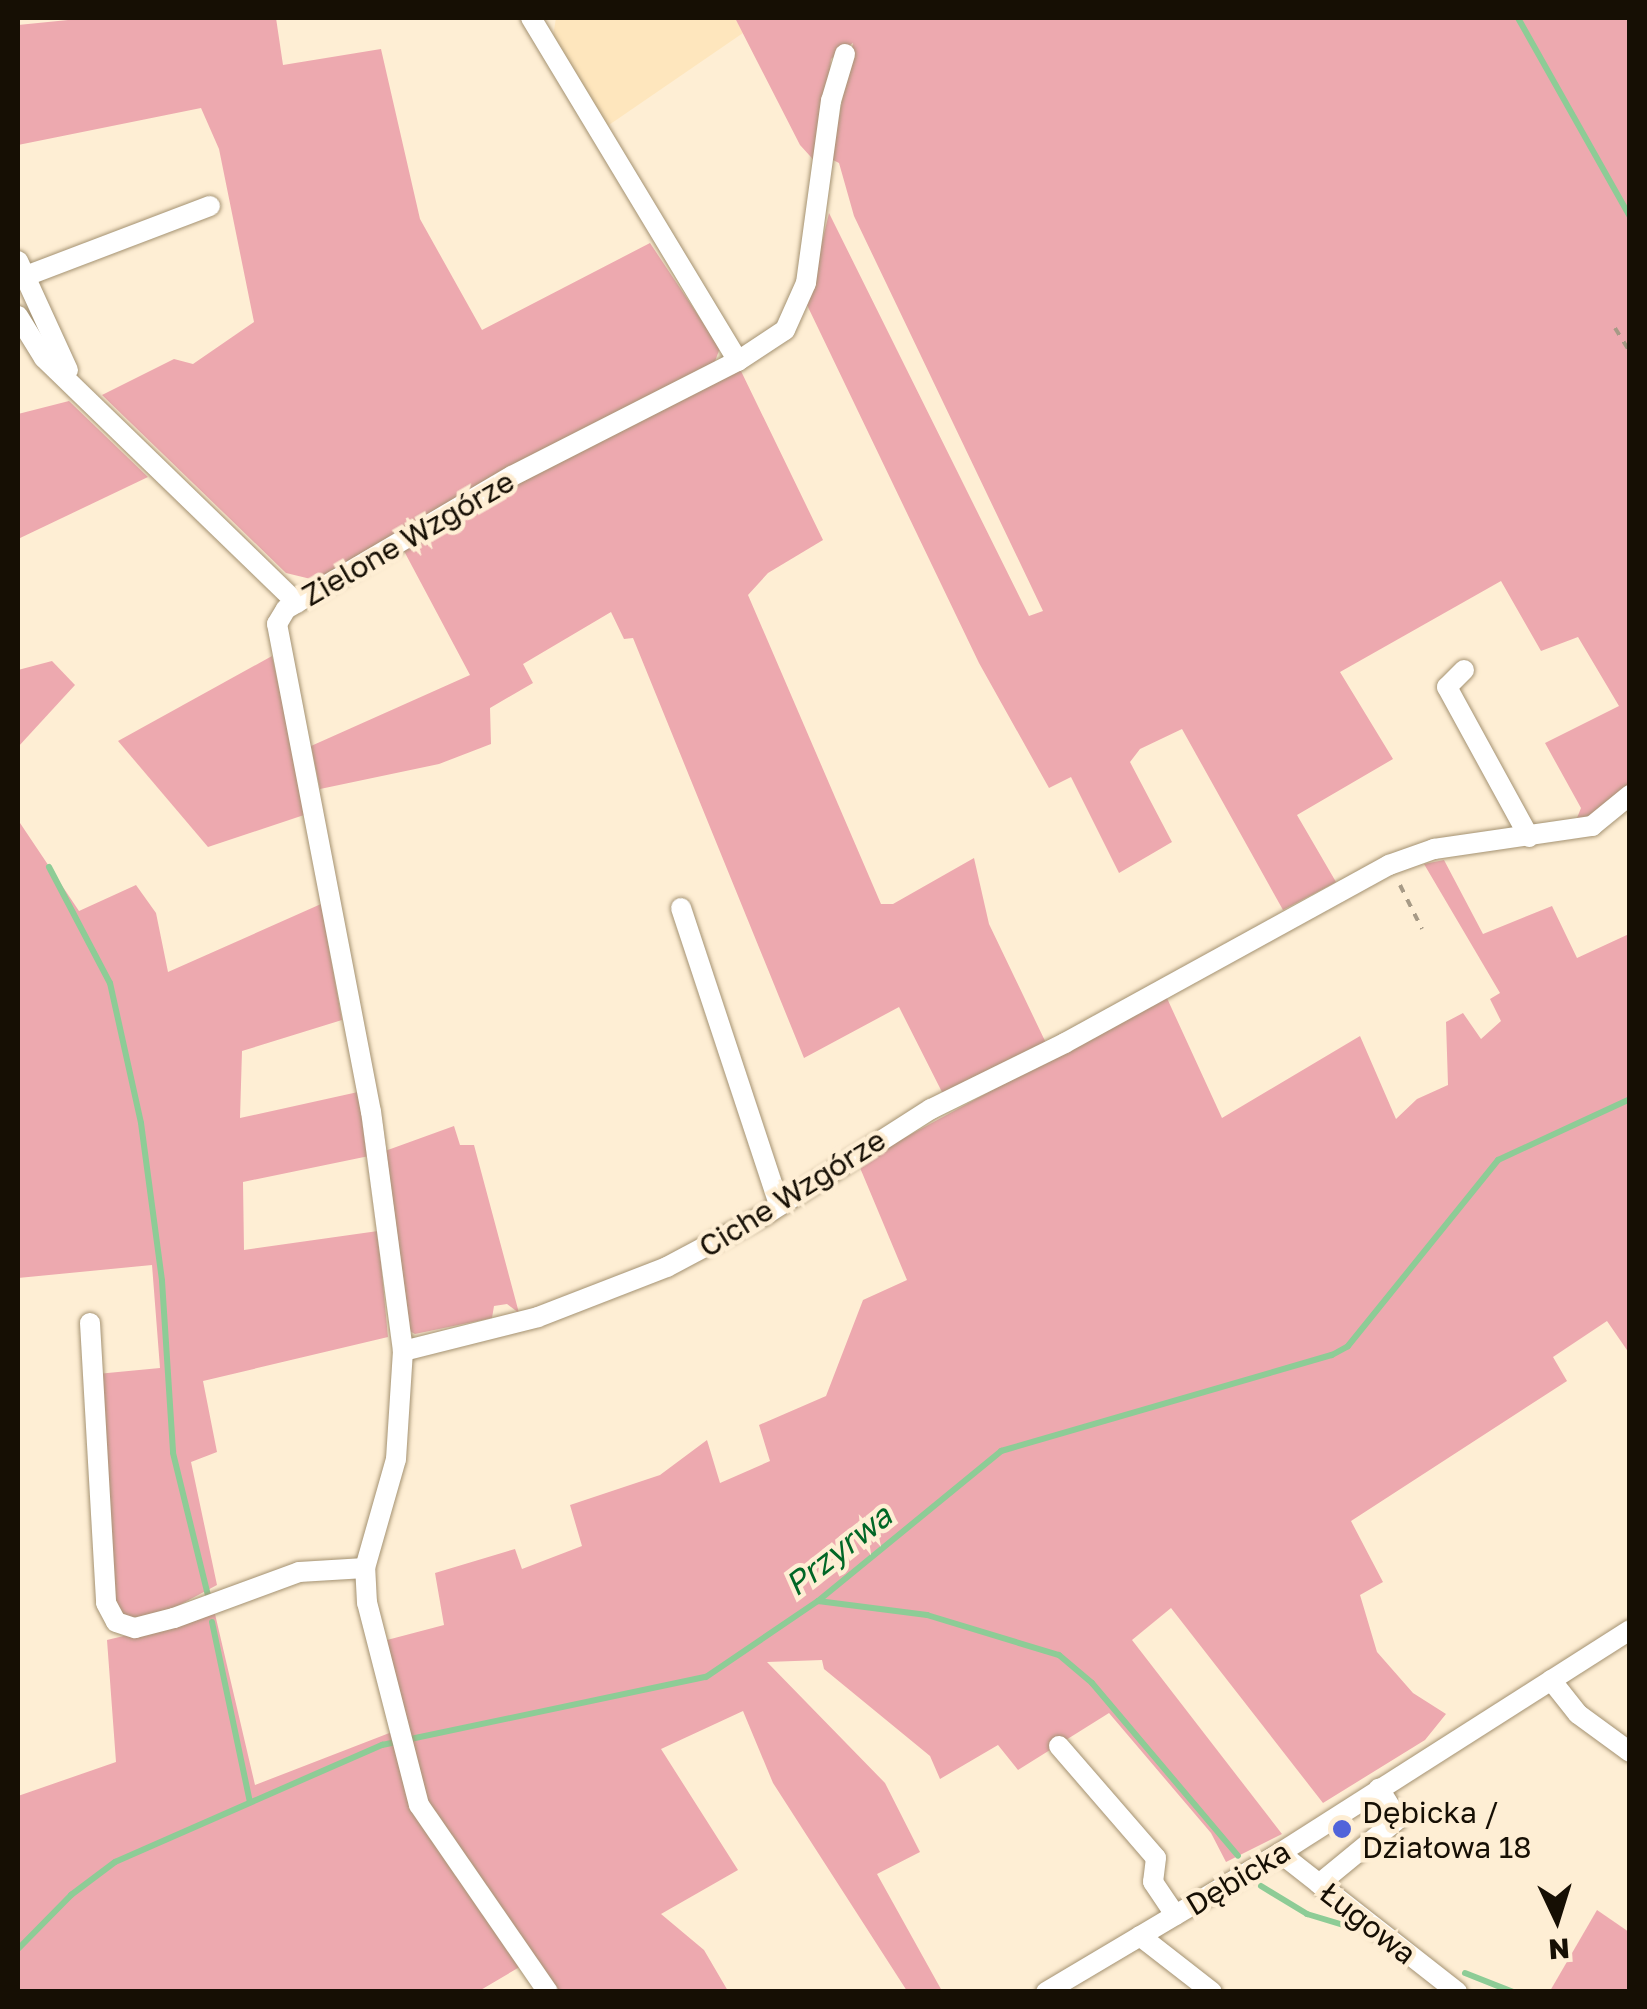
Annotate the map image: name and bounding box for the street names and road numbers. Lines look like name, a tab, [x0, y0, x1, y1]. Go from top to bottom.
street label: Zielone Wzgórze	[296, 463, 520, 613]
street label: Ciche Wzgórze	[692, 1121, 892, 1265]
street label: Dębicka	[1180, 1833, 1296, 1923]
street label: Ługowa	[1313, 1874, 1423, 1972]

